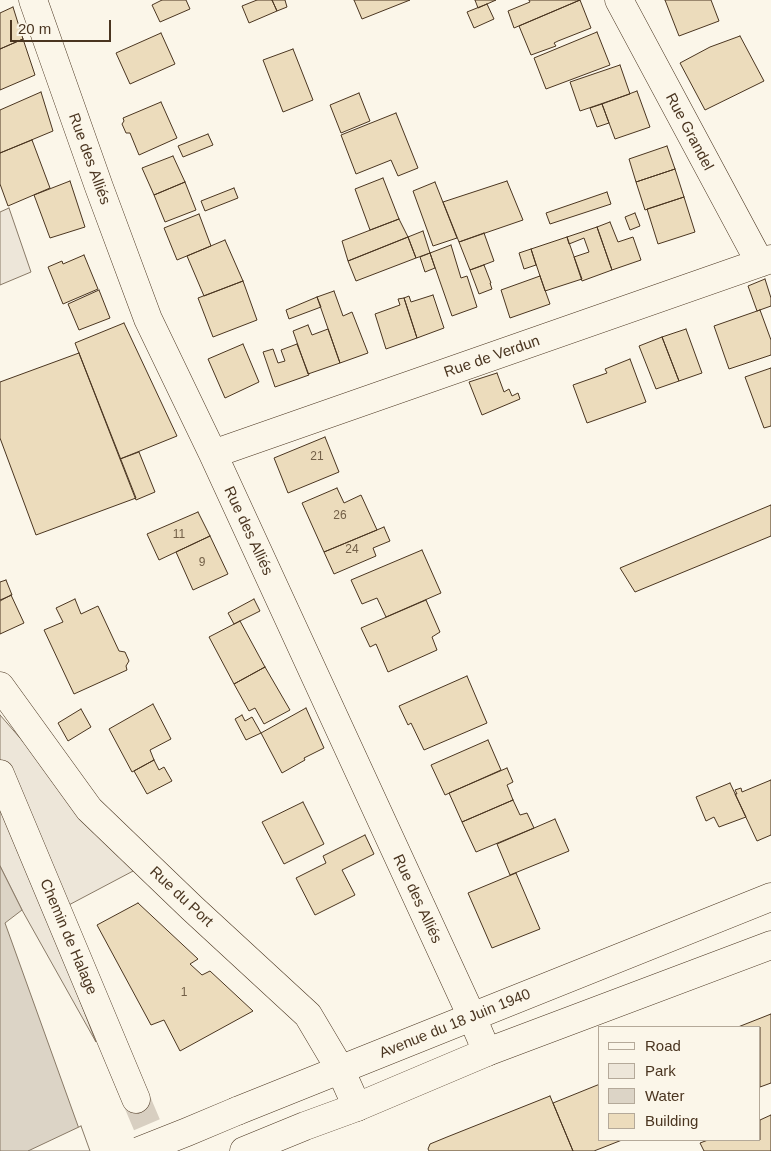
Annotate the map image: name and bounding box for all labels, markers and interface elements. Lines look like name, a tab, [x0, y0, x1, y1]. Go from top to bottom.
scale bar	[12, 10, 114, 42]
text: 20 m	[18, 20, 51, 37]
street label: Rue Grandel	[661, 90, 717, 174]
street label: Rue des Alliés	[64, 111, 114, 207]
street label: Rue de Verdun	[442, 332, 542, 382]
house number: 21	[310, 450, 324, 464]
street label: Rue des Alliés	[220, 484, 276, 578]
house number: 26	[333, 509, 347, 523]
house number: 11	[173, 528, 185, 542]
house number: 24	[345, 543, 359, 557]
house number: 9	[199, 556, 205, 570]
street label: Rue des Alliés	[389, 852, 445, 946]
street label: Rue du Port	[146, 863, 216, 931]
street label: Chemin de Halage	[35, 876, 101, 998]
street label: Avenue du 18 Juin 1940	[377, 985, 533, 1063]
house number: 1	[181, 986, 187, 1000]
legend	[598, 1026, 761, 1141]
text: Road	[645, 1037, 681, 1054]
text: Park	[645, 1062, 676, 1079]
text: Water	[645, 1087, 684, 1104]
text: Building	[645, 1112, 698, 1129]

